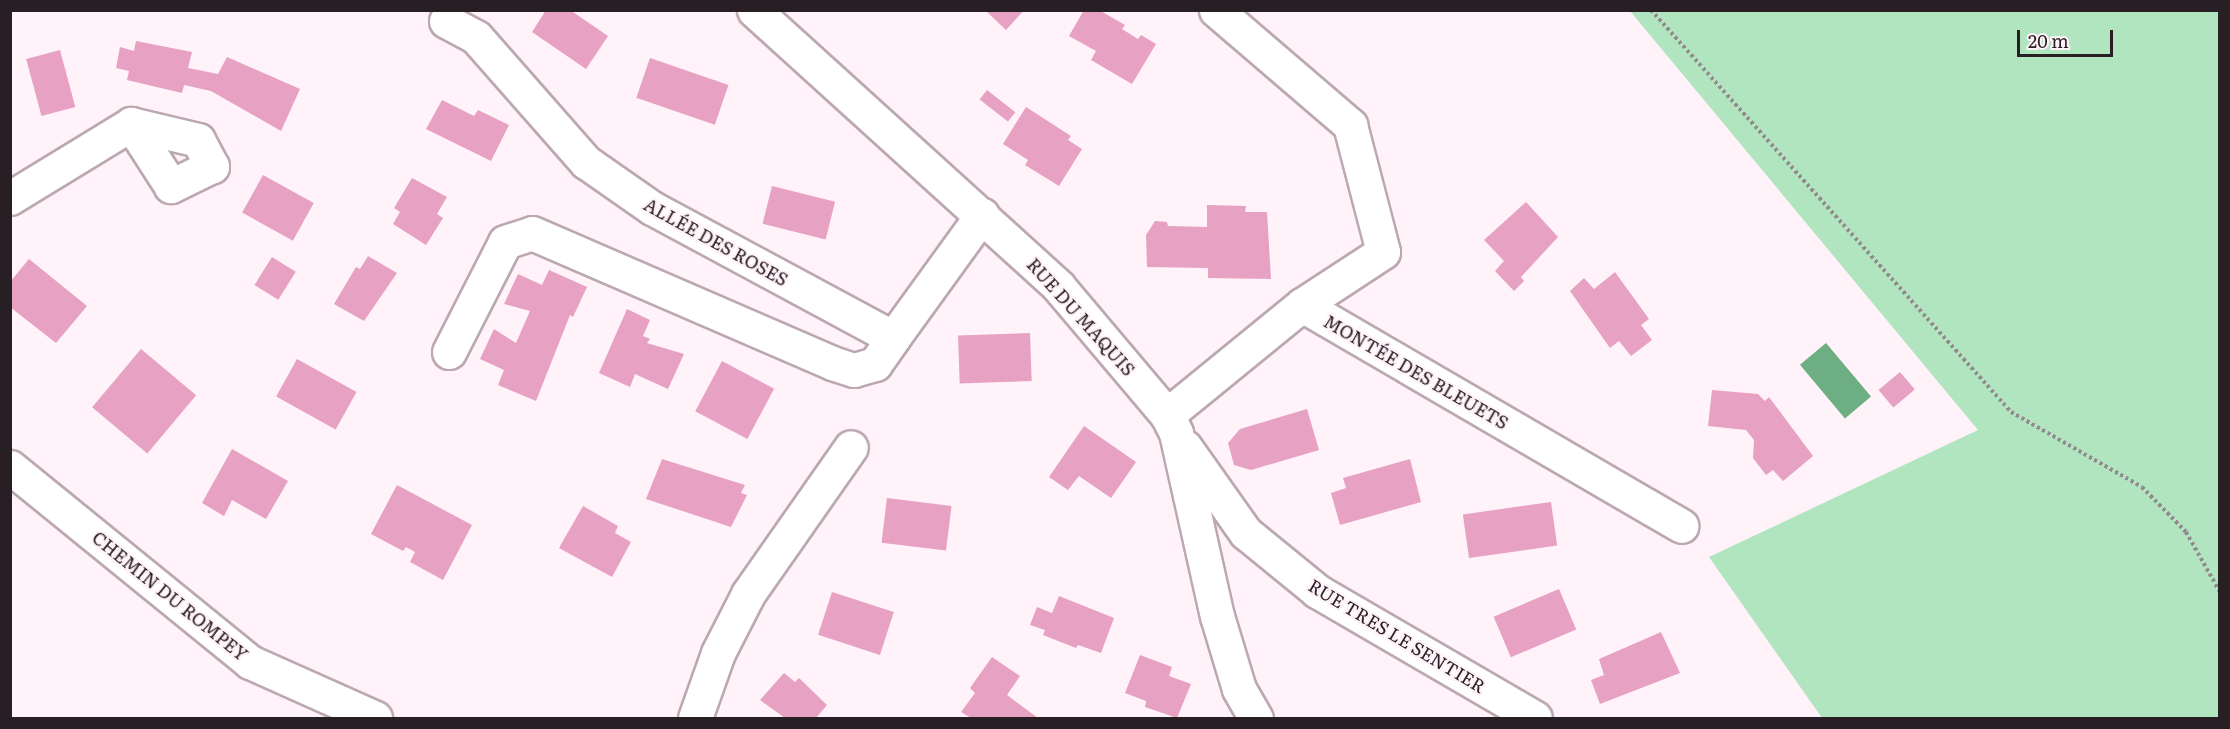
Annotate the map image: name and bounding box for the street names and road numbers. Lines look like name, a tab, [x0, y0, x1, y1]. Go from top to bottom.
street label: ALLÉE DES ROSES	[640, 193, 792, 291]
street label: RUE DU MAQUIS	[1022, 254, 1140, 380]
street label: MONTÉE DES BLEUETS	[1320, 310, 1512, 434]
street label: CHEMIN DU ROMPEY	[88, 527, 252, 665]
street label: RUE TRES LE SENTIER	[1305, 575, 1489, 697]

